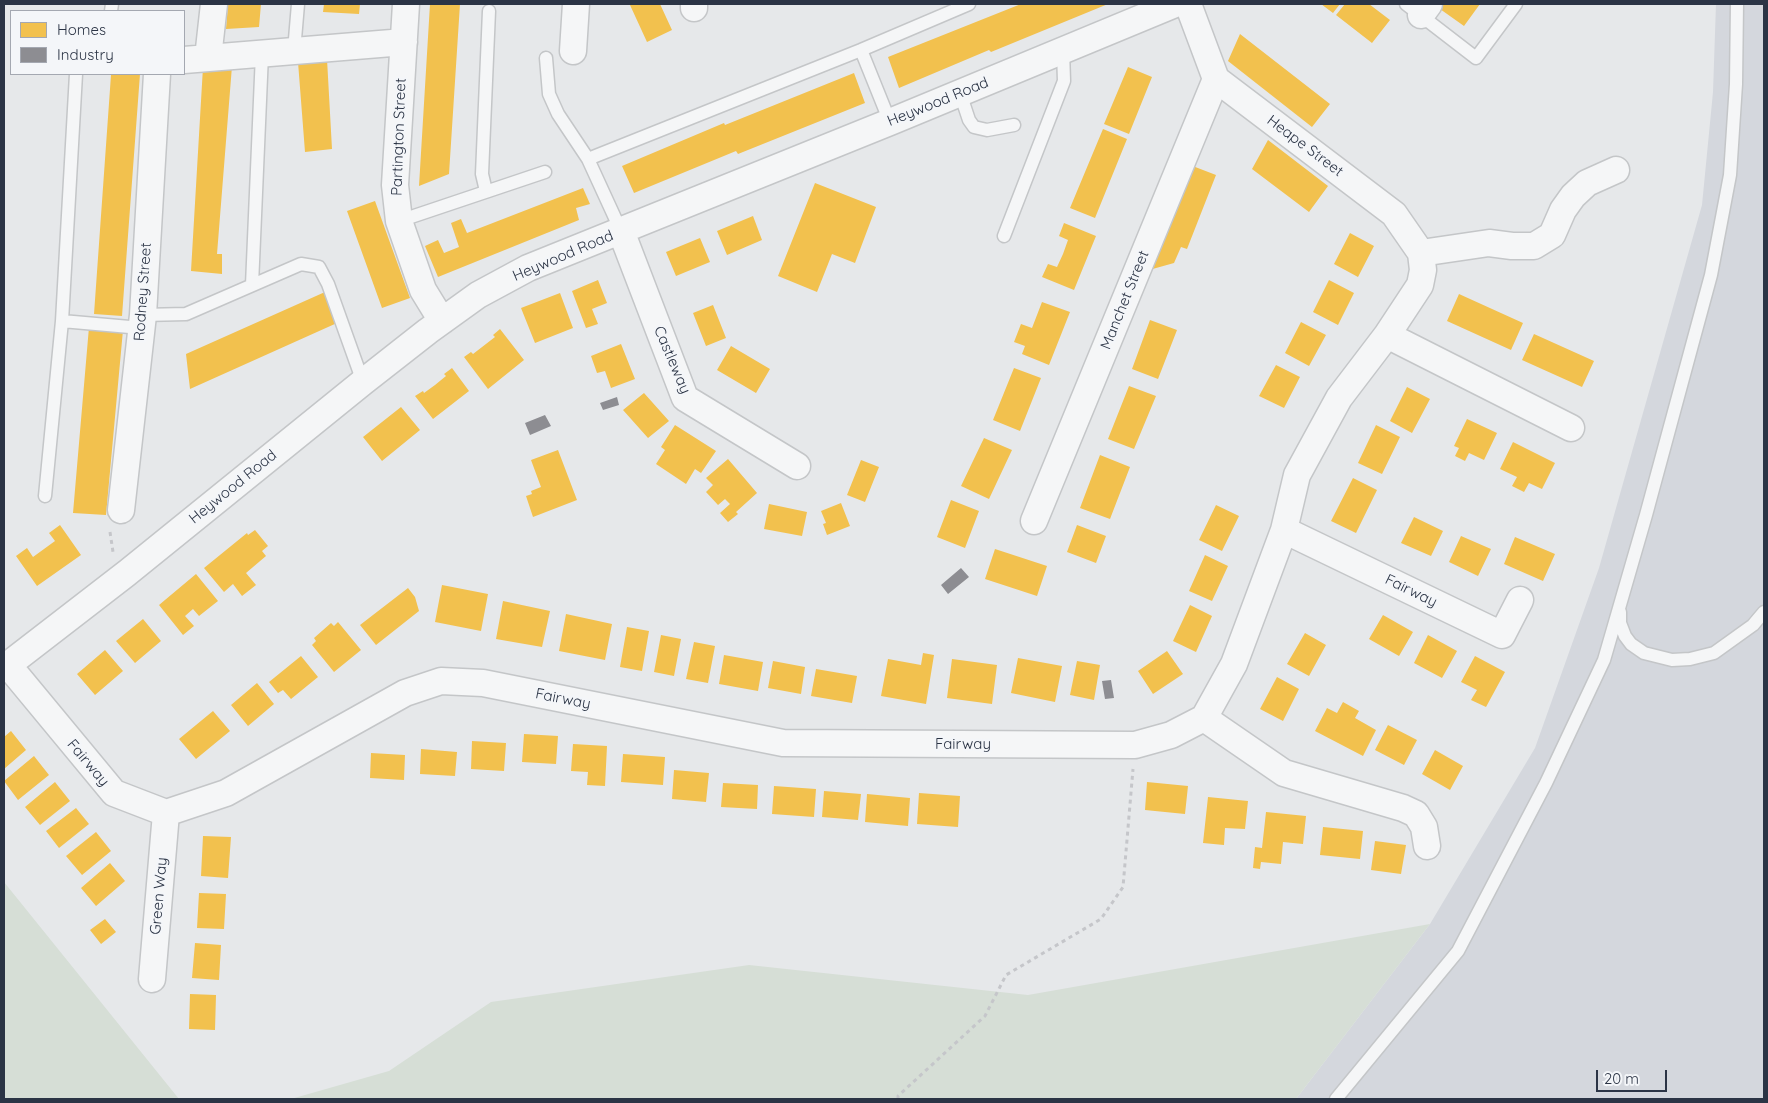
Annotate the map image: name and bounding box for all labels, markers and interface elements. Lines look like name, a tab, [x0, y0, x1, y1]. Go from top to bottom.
legend	[10, 10, 185, 75]
text: Homes	[57, 20, 106, 39]
text: Industry	[57, 45, 114, 64]
street label: Heywood Road	[885, 74, 991, 130]
street label: Partington Street	[388, 78, 410, 196]
street label: Heape Street	[1263, 111, 1347, 181]
street label: Heywood Road	[510, 227, 616, 285]
street label: Rodney Street	[131, 242, 155, 342]
street label: Manchet Street	[1097, 248, 1153, 352]
street label: Castleway	[650, 323, 694, 397]
street label: Heywood Road	[186, 446, 280, 528]
street label: Fairway	[1382, 571, 1440, 611]
street label: Fairway	[534, 685, 592, 713]
street label: Fairway	[935, 735, 991, 753]
street label: Fairway	[63, 736, 113, 790]
street label: Green Way	[147, 857, 171, 935]
scale bar	[1598, 1060, 1669, 1092]
text: 20 m	[1604, 1069, 1639, 1088]

